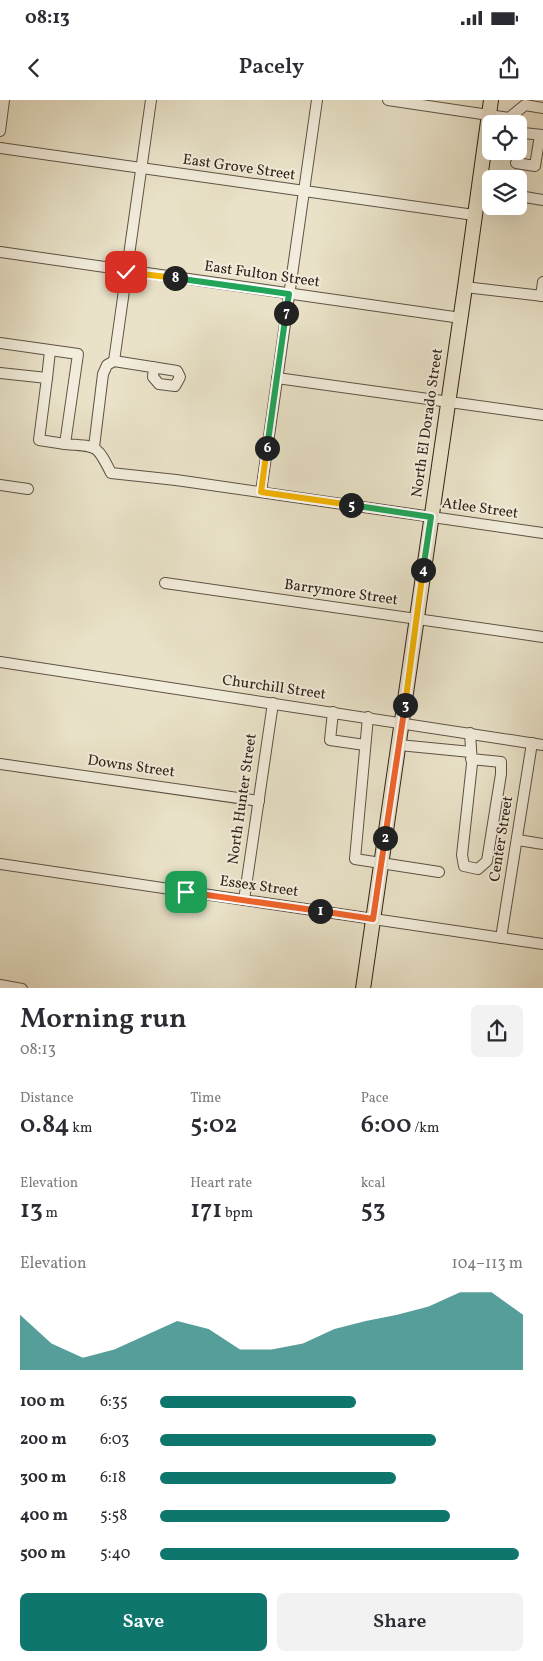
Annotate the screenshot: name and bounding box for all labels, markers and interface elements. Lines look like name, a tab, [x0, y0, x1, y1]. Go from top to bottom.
text: 08:13	[25, 5, 70, 31]
text: Pacely	[239, 52, 304, 83]
icon: back	[20, 54, 48, 82]
icon: share	[495, 54, 523, 82]
map controls	[482, 115, 527, 215]
button: locate	[482, 115, 527, 160]
street label: East Grove Street	[181, 150, 297, 186]
button: layers	[482, 170, 527, 215]
pin	[105, 251, 147, 293]
street label: East Fulton Street	[203, 256, 321, 294]
icon: check	[112, 258, 140, 286]
pin: 8	[162, 266, 188, 290]
text: 8	[172, 269, 179, 288]
pin: 7	[274, 300, 298, 326]
text: 7	[283, 304, 290, 323]
street label: North El Dorado Street	[407, 347, 449, 499]
pin: 6	[254, 436, 280, 460]
text: 6	[264, 439, 271, 458]
pin: 5	[338, 492, 364, 518]
street label: Atlee Street	[441, 493, 519, 525]
text: 5	[348, 496, 355, 515]
pin: 4	[410, 558, 436, 582]
text: 4	[419, 561, 428, 580]
street label: Barrymore Street	[283, 575, 399, 611]
street label: Churchill Street	[221, 670, 327, 706]
pin: 3	[392, 692, 418, 718]
text: 3	[402, 696, 409, 715]
street label: North Hunter Street	[223, 732, 263, 866]
street label: Downs Street	[86, 750, 176, 784]
street label: Center Street	[485, 795, 519, 883]
pin: 2	[372, 826, 398, 850]
text: 2	[382, 829, 389, 848]
pin	[165, 871, 207, 913]
street label: Essex Street	[218, 871, 300, 903]
icon: arrive	[172, 878, 200, 906]
pin: 1	[308, 898, 332, 924]
text: 1	[318, 902, 323, 921]
text: Morning run	[20, 1000, 187, 1039]
button: share	[471, 1005, 523, 1057]
text: 08:13	[20, 1039, 56, 1061]
text: Distance	[20, 1089, 74, 1108]
text: Time	[190, 1089, 221, 1108]
text: Pace	[361, 1089, 389, 1108]
text: 0.84	[20, 1108, 70, 1143]
text: 5:02	[190, 1108, 237, 1143]
text: 6:00	[361, 1108, 411, 1143]
text: km	[70, 1119, 92, 1138]
text: /km	[411, 1119, 439, 1138]
text: Elevation	[20, 1174, 78, 1193]
text: Heart rate	[190, 1174, 252, 1193]
text: kcal	[361, 1174, 386, 1193]
text: 13	[20, 1193, 43, 1228]
text: 171	[190, 1193, 222, 1228]
text: 53	[361, 1193, 385, 1228]
text: m	[43, 1204, 58, 1223]
text: bpm	[222, 1204, 253, 1223]
text: Elevation	[20, 1253, 87, 1275]
text: 104–113 m	[452, 1253, 523, 1275]
text: 100 m	[20, 1391, 65, 1413]
text: 6:35	[100, 1391, 128, 1413]
text: 200 m	[20, 1429, 67, 1451]
text: 6:03	[100, 1429, 129, 1451]
text: 300 m	[20, 1467, 66, 1489]
text: 6:18	[100, 1467, 126, 1489]
text: 400 m	[20, 1505, 68, 1527]
text: 5:58	[100, 1505, 127, 1527]
text: 500 m	[20, 1543, 66, 1565]
text: 5:40	[100, 1543, 130, 1565]
button: Save	[20, 1593, 267, 1651]
button: Share	[277, 1593, 523, 1651]

